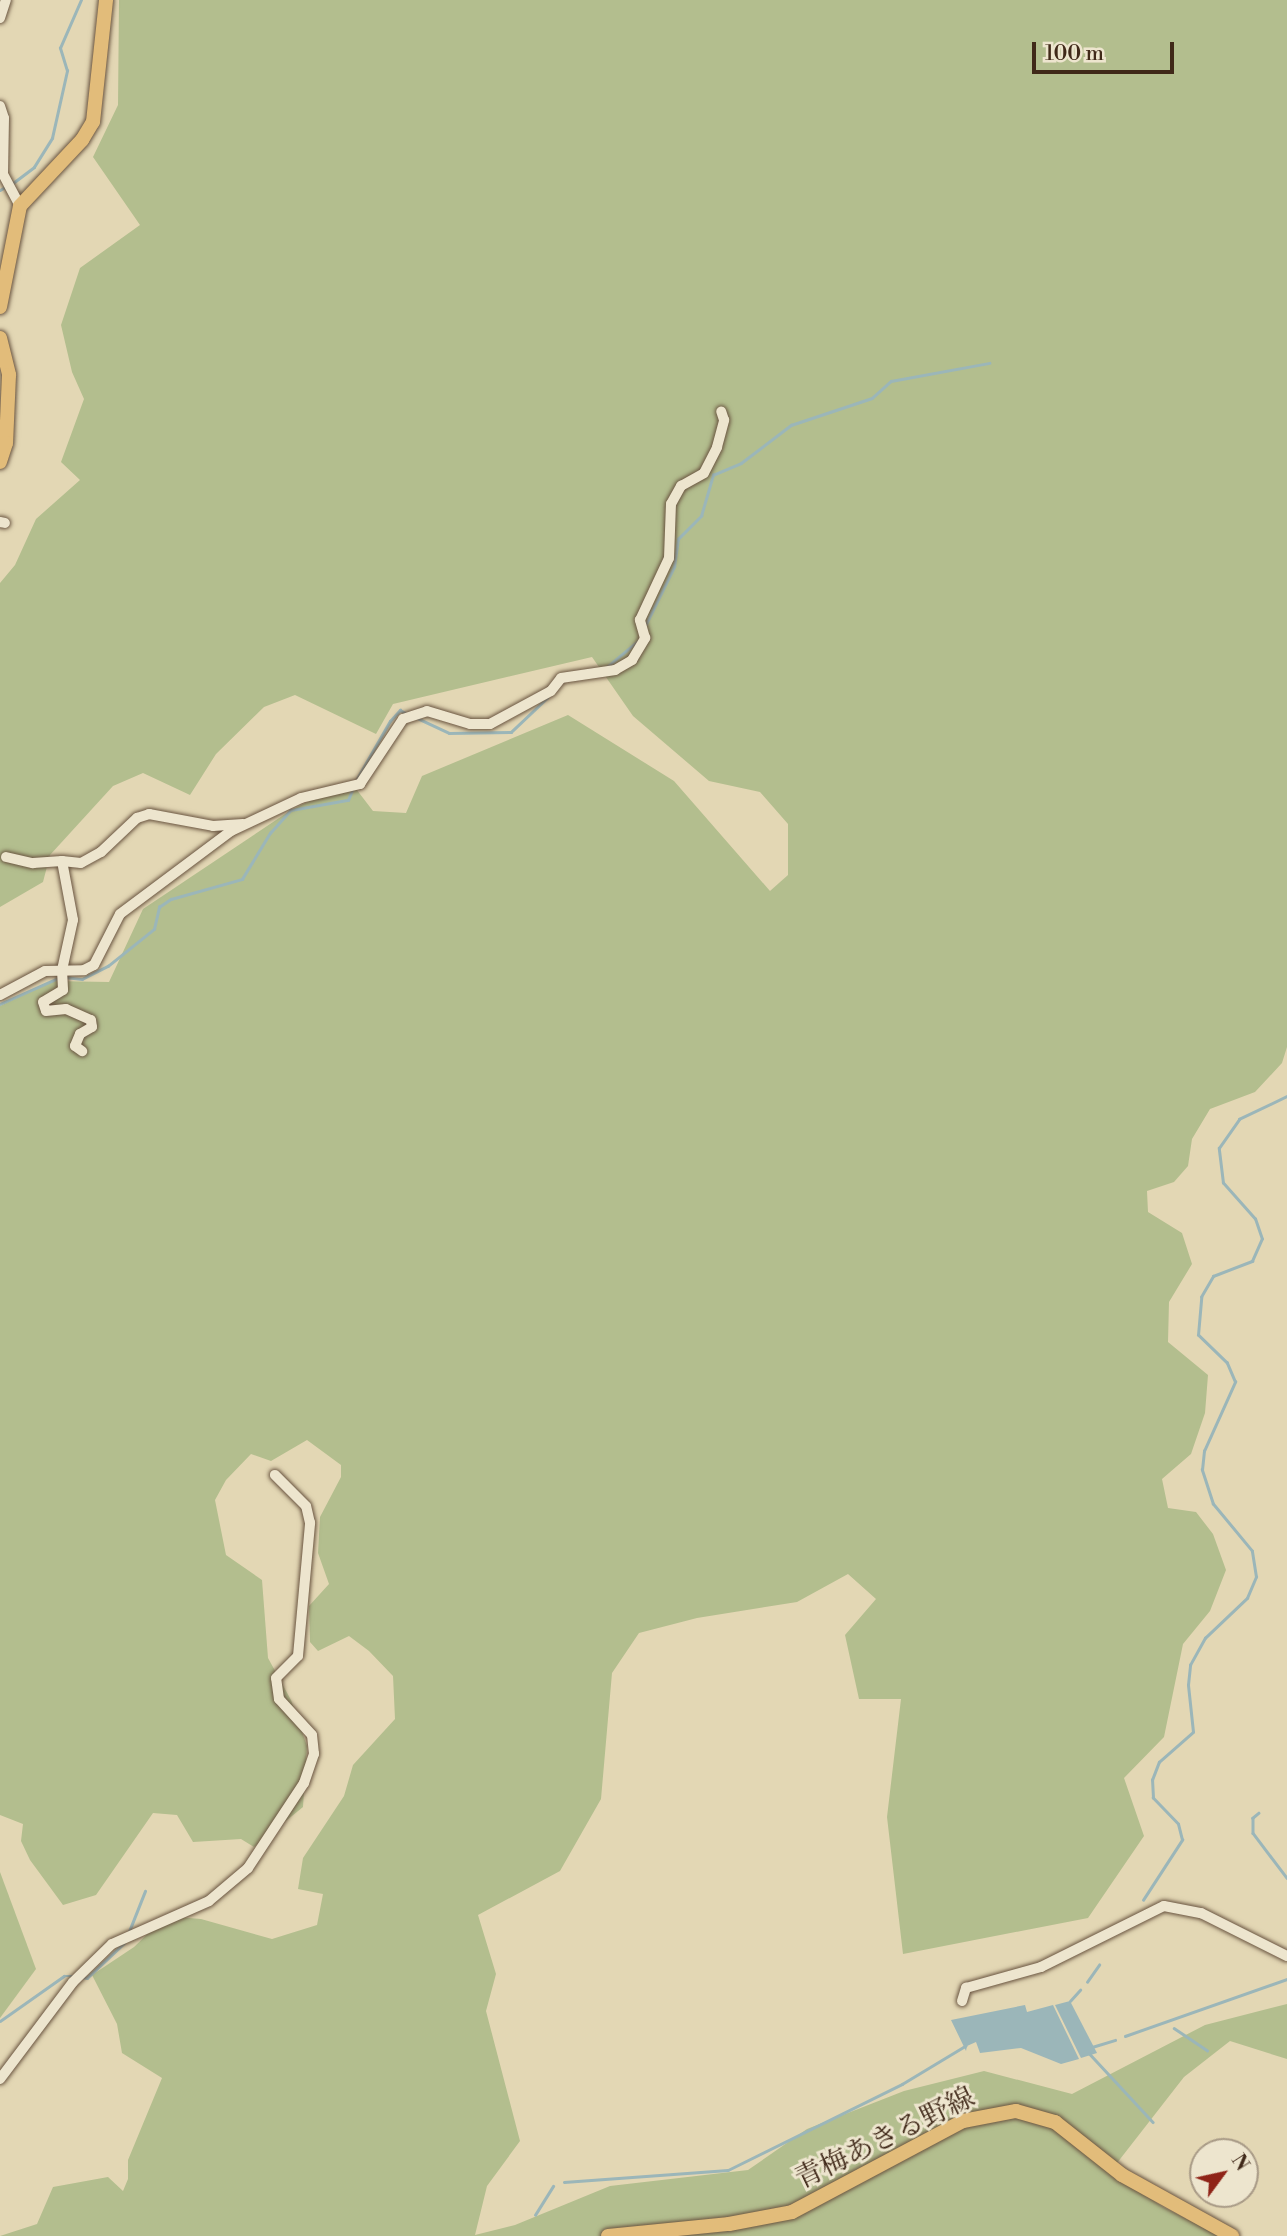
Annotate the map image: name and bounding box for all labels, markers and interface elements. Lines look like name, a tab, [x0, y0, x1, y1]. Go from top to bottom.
scale bar	[1035, 28, 1177, 72]
text: 100 m	[1045, 41, 1104, 67]
street label: 青梅あきる野線	[790, 2081, 980, 2197]
north arrow	[1189, 2138, 1259, 2208]
text: N	[1226, 2150, 1254, 2175]

